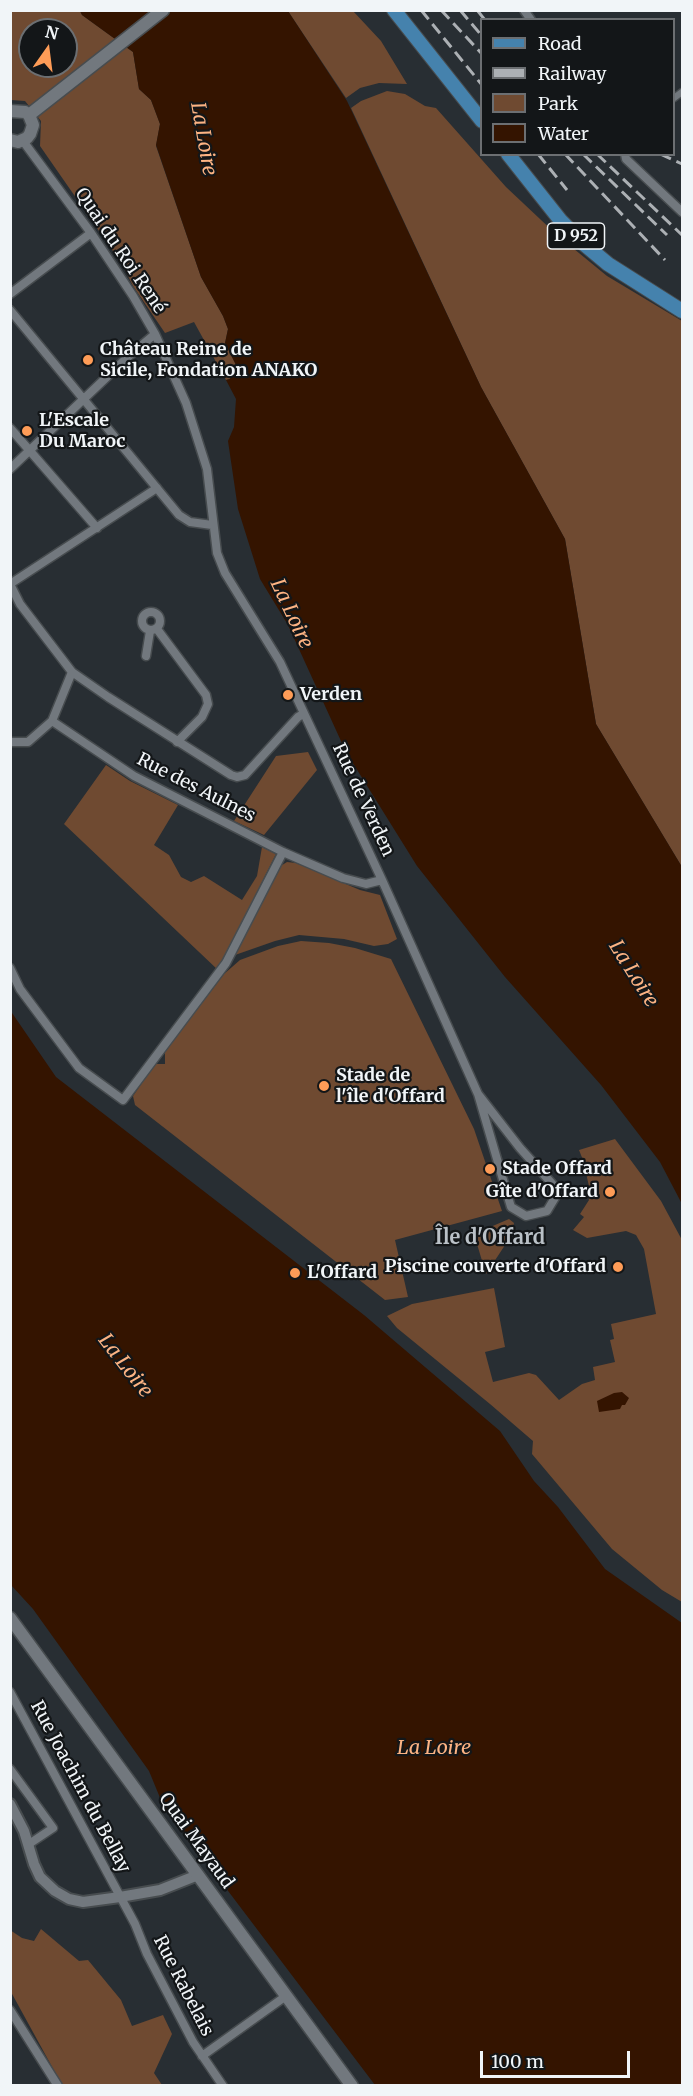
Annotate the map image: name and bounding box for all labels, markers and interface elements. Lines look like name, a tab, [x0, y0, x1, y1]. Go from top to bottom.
north arrow	[18, 18, 78, 78]
legend	[480, 18, 675, 156]
text: N	[43, 21, 60, 44]
text: Road	[538, 32, 582, 55]
text: Railway	[538, 62, 606, 85]
text: Park	[538, 92, 578, 115]
water label: La Loire	[185, 100, 221, 178]
text: Water	[538, 122, 589, 145]
street label: Quai du Roi René	[70, 184, 170, 318]
road number: D 952	[548, 223, 604, 249]
place label: Château Reine de Sicile, Fondation ANAKO	[100, 339, 317, 382]
marker: Château Reine de Sicile, Fondation ANAKO	[81, 353, 95, 367]
place label: L'Escale Du Maroc	[39, 410, 126, 452]
marker: L'Escale Du Maroc	[20, 424, 34, 438]
water label: La Loire	[264, 575, 318, 653]
place label: Verden	[300, 684, 362, 706]
marker: Verden	[281, 688, 295, 702]
street label: Rue de Verden	[327, 740, 399, 860]
street label: Rue des Aulnes	[133, 749, 259, 827]
water label: La Loire	[603, 936, 663, 1012]
place label: Stade de l'île d'Offard	[336, 1065, 445, 1108]
marker: Stade de l'île d'Offard	[317, 1079, 331, 1093]
place label: Stade Offard	[502, 1158, 612, 1180]
marker: Stade Offard	[483, 1162, 497, 1176]
place label: Gîte d'Offard	[486, 1181, 598, 1203]
marker: Gîte d'Offard	[603, 1185, 617, 1199]
district label: Île d'Offard	[435, 1226, 545, 1250]
place label: Piscine couverte d'Offard	[385, 1256, 606, 1278]
marker: Piscine couverte d'Offard	[611, 1260, 625, 1274]
place label: L'Offard	[307, 1262, 377, 1284]
marker: L'Offard	[288, 1266, 302, 1280]
water label: La Loire	[93, 1329, 157, 1403]
street label: Rue Joachim du Bellay	[25, 1697, 135, 1877]
water label: La Loire	[397, 1736, 471, 1760]
street label: Quai Mayaud	[154, 1789, 238, 1893]
street label: Rue Rabelais	[148, 1932, 218, 2040]
scale bar	[483, 2039, 633, 2077]
text: 100 m	[491, 2050, 544, 2073]

